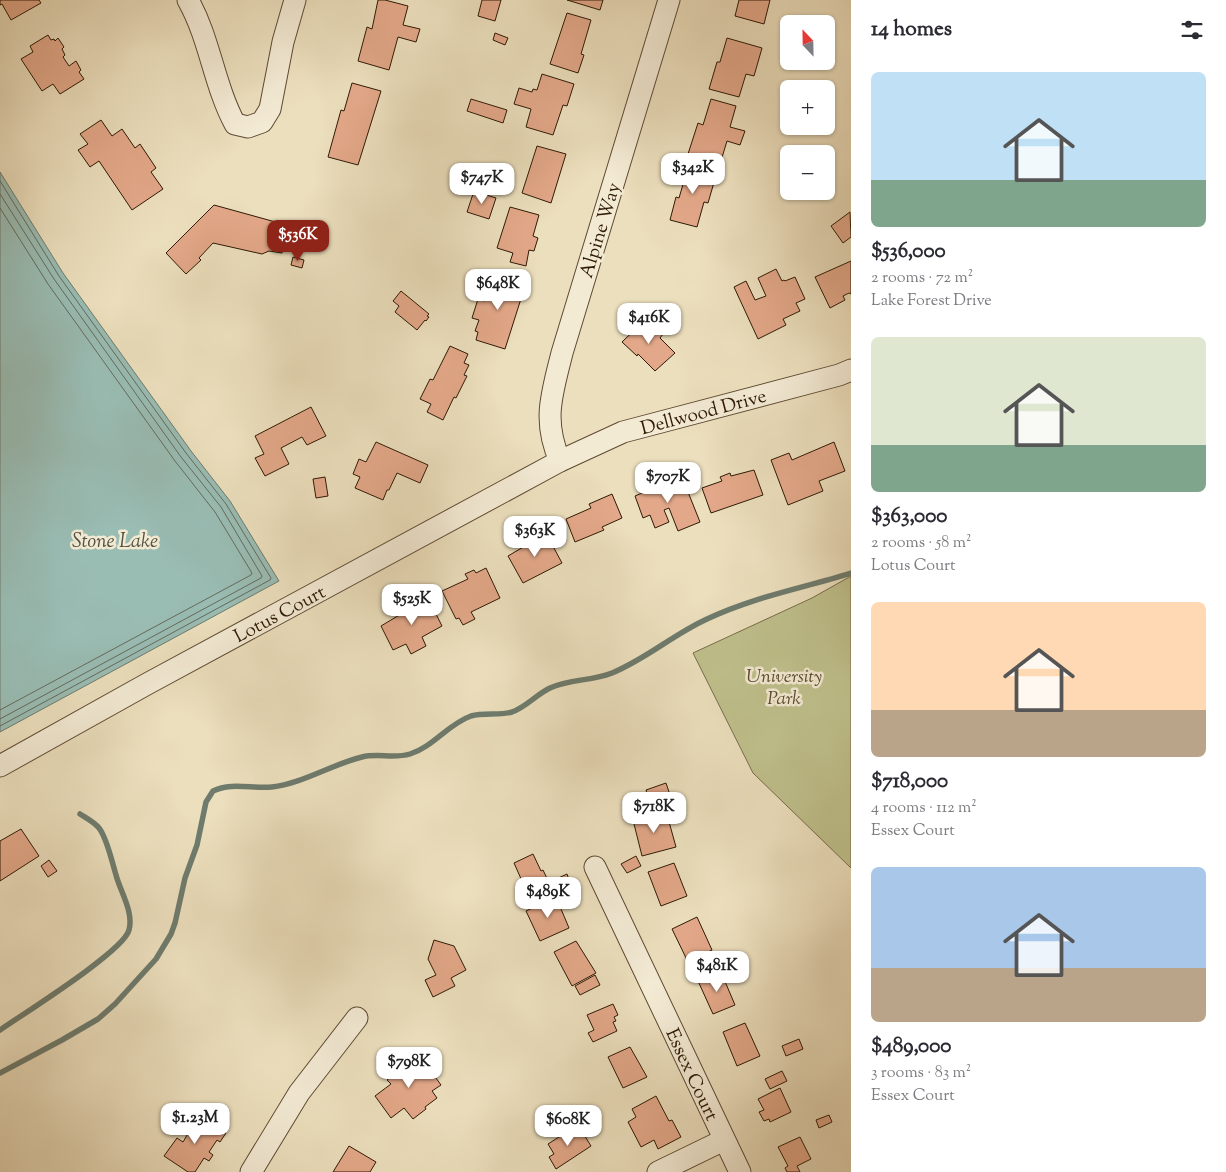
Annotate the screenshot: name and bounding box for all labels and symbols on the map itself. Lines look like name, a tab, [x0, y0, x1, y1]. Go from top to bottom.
north arrow	[780, 15, 835, 70]
pin: $342K	[658, 152, 728, 195]
pin: $747K	[447, 162, 517, 205]
street label: Alpine Way	[574, 179, 629, 282]
pin: $536K	[263, 220, 333, 262]
pin: $648K	[463, 268, 533, 311]
pin: $416K	[614, 302, 684, 345]
street label: Dellwood Drive	[638, 384, 770, 443]
pin: $707K	[633, 462, 703, 504]
pin: $363K	[500, 516, 570, 558]
water label: Stone Lake	[72, 528, 158, 557]
street label: Lotus Court	[229, 579, 331, 651]
pin: $525K	[377, 584, 447, 626]
park label: University Park	[746, 664, 822, 713]
pin: $718K	[619, 792, 689, 834]
pin: $489K	[513, 876, 583, 919]
pin: $481K	[682, 950, 752, 993]
street label: Essex Court	[658, 1024, 724, 1126]
pin: $798K	[374, 1046, 444, 1089]
pin: $1.23M	[154, 1102, 236, 1145]
pin: $608K	[533, 1104, 603, 1147]

